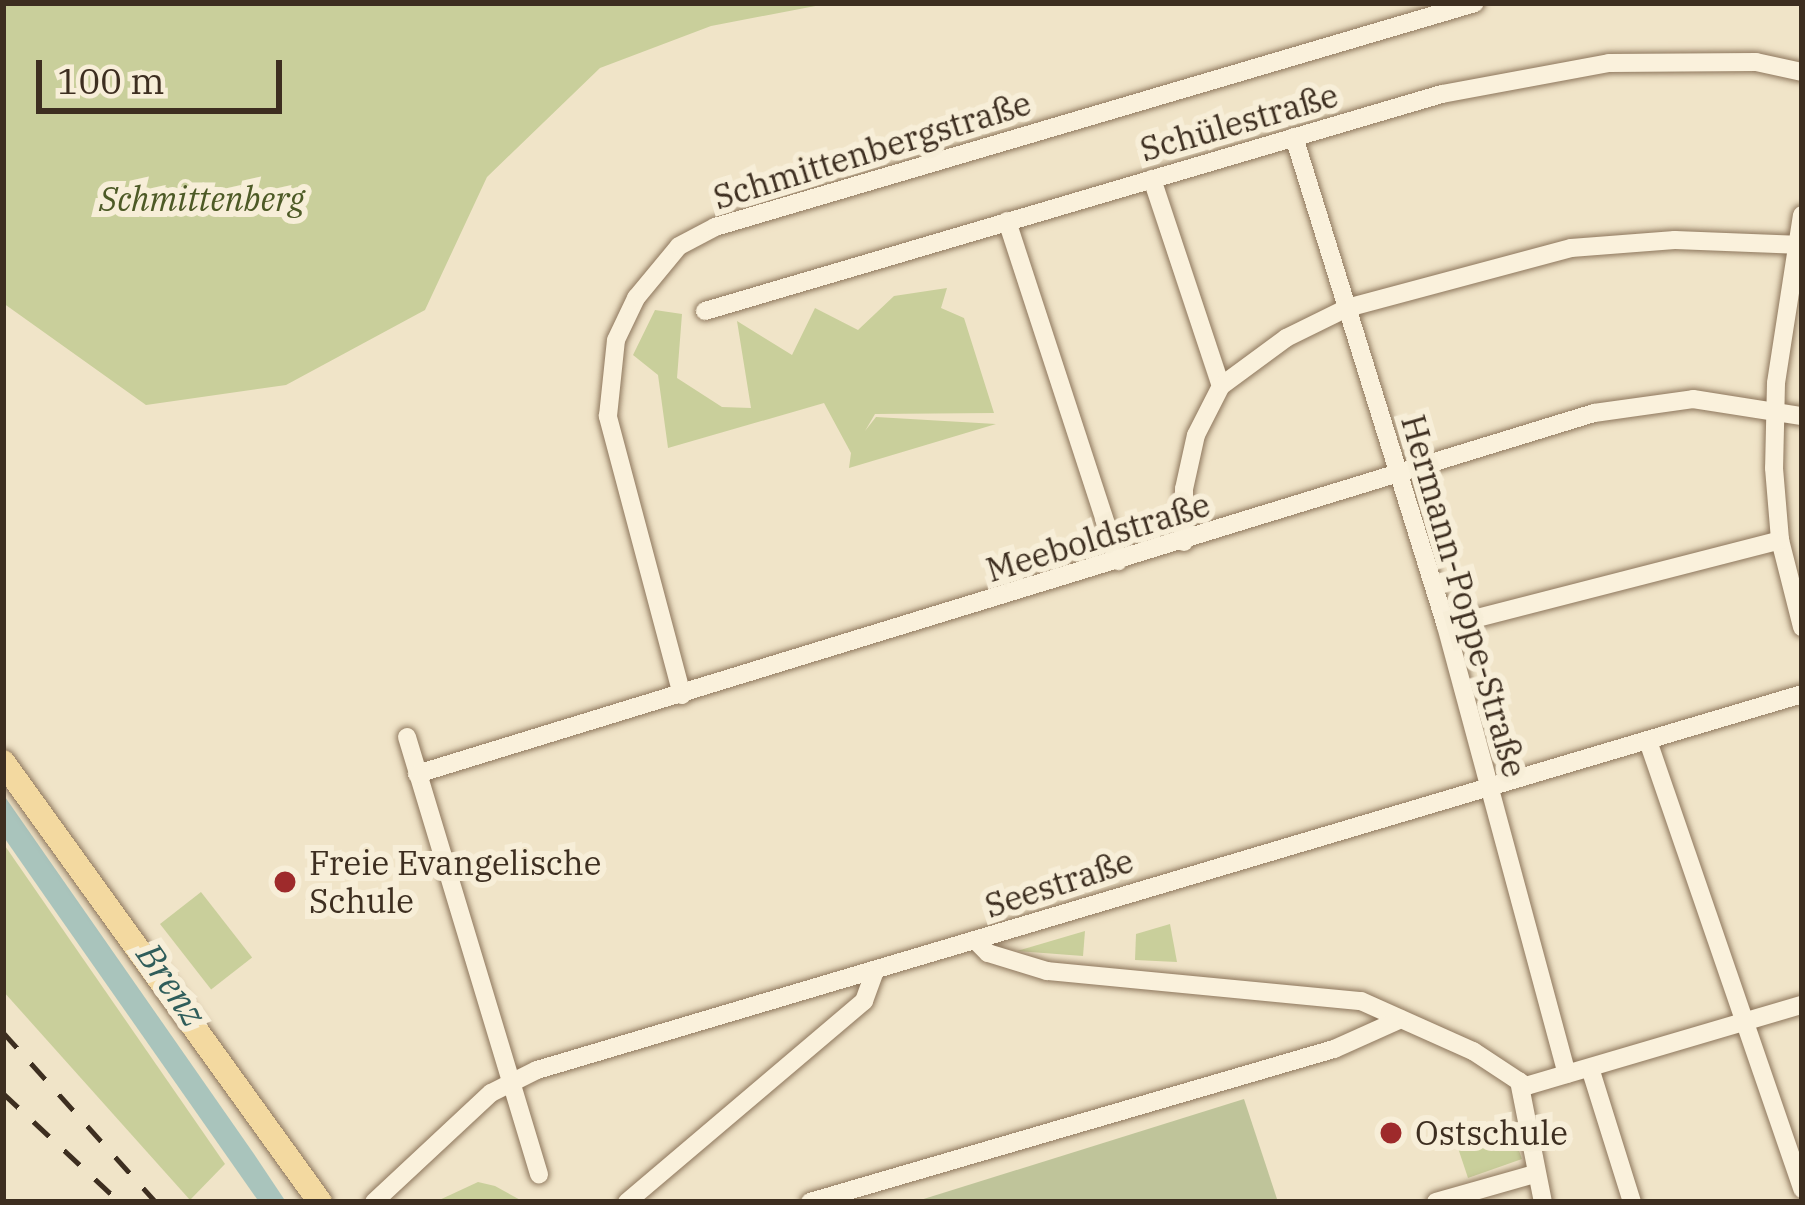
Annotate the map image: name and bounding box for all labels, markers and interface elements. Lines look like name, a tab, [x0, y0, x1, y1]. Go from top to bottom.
scale bar	[42, 36, 288, 110]
text: 100 m	[57, 57, 164, 104]
street label: Schülestraße	[1135, 75, 1343, 169]
street label: Schmittenbergstraße	[708, 83, 1036, 217]
park label: Schmittenberg	[99, 179, 305, 219]
street label: Hermann-Poppe-Straße	[1393, 410, 1535, 782]
street label: Meeboldstraße	[981, 484, 1215, 590]
street label: Seestraße	[980, 840, 1138, 926]
place label: Freie Evangelische Schule	[309, 843, 601, 921]
marker: Freie Evangelische Schule	[272, 869, 298, 895]
water label: Brenz	[128, 935, 216, 1033]
place label: Ostschule	[1415, 1113, 1568, 1153]
marker: Ostschule	[1378, 1120, 1404, 1146]

